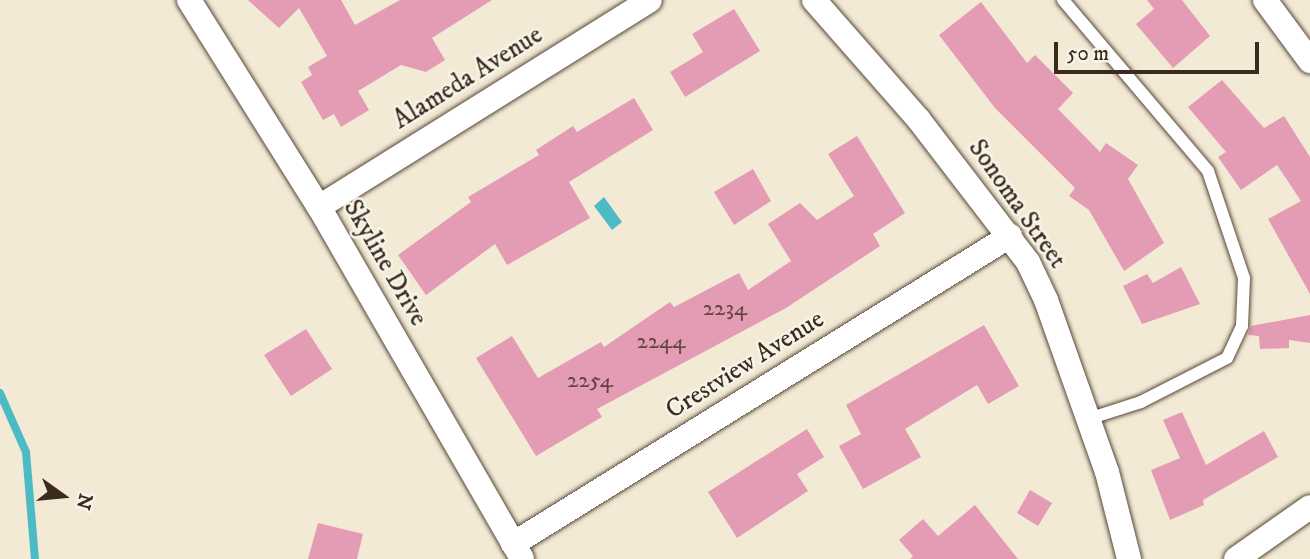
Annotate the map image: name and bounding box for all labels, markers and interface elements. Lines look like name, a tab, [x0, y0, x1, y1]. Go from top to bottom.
street label: Alameda Avenue	[388, 20, 548, 136]
scale bar	[1058, 28, 1263, 72]
text: 50 m	[1067, 41, 1109, 67]
street label: Sonoma Street	[961, 134, 1073, 274]
street label: Skyline Drive	[336, 194, 434, 332]
house number: 2234	[703, 295, 747, 323]
street label: Crestview Avenue	[660, 304, 830, 426]
house number: 2244	[636, 328, 686, 356]
house number: 2254	[567, 367, 613, 395]
north arrow	[28, 461, 98, 531]
text: N	[71, 491, 97, 512]

